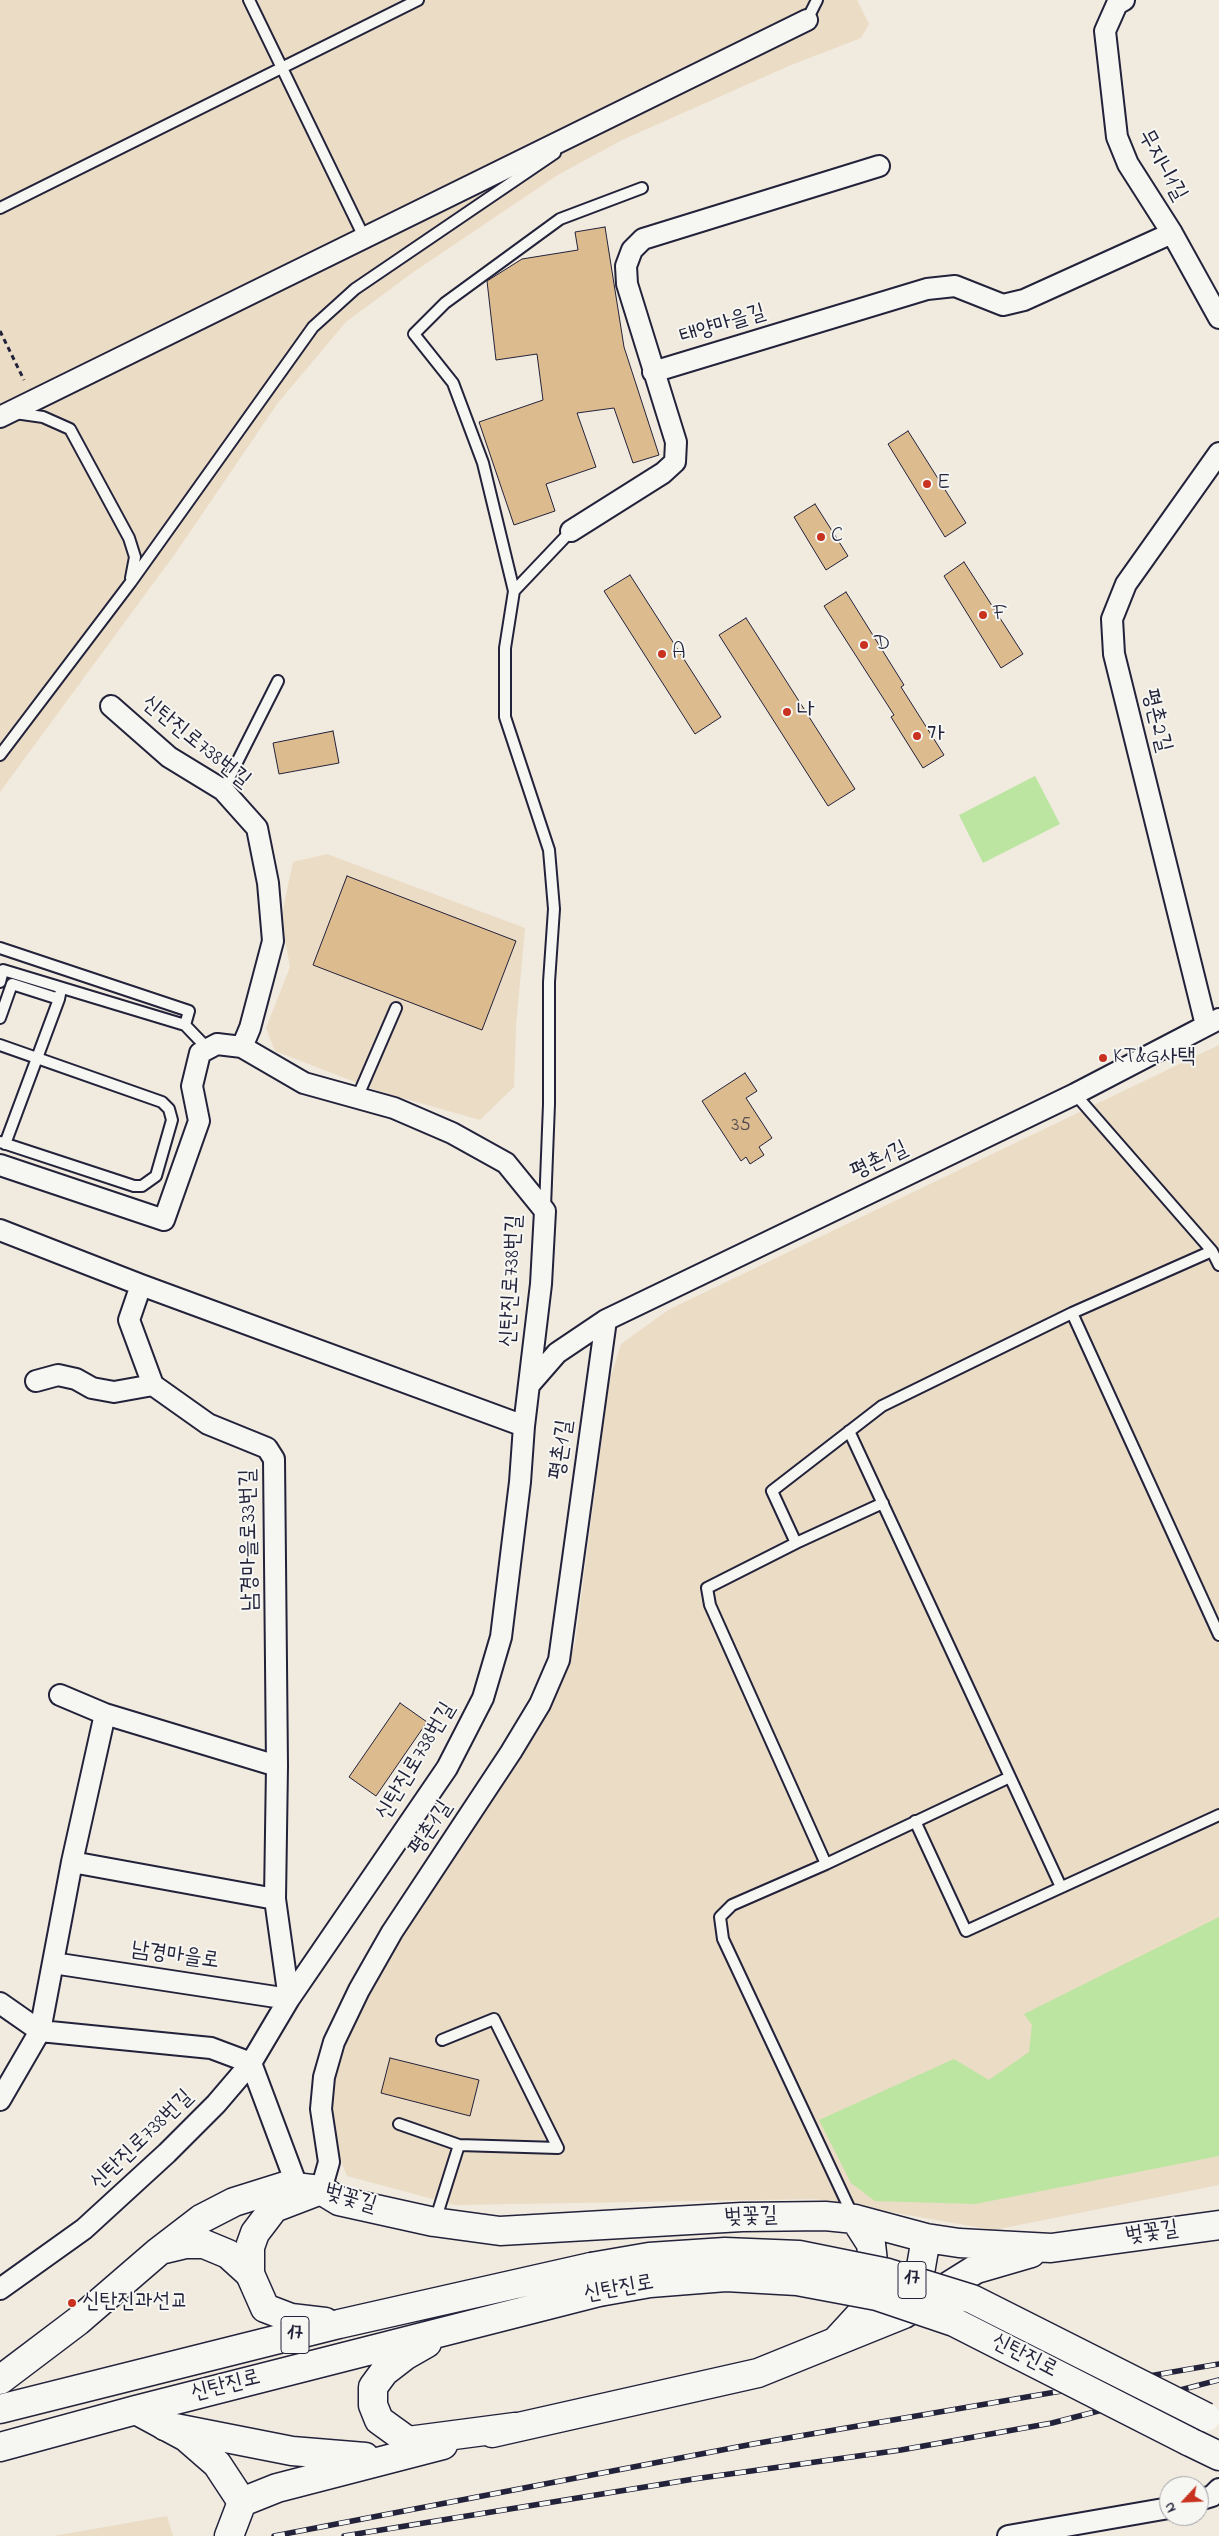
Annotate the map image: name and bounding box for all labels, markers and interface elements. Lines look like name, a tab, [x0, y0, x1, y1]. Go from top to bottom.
street label: 무지니1길	[1131, 126, 1191, 206]
street label: 태양마을길	[677, 300, 769, 352]
place label: E	[937, 471, 950, 497]
marker: E	[921, 478, 933, 490]
place label: C	[831, 524, 843, 550]
marker: C	[815, 531, 827, 543]
place label: F	[993, 602, 1007, 628]
marker: F	[977, 609, 989, 621]
place label: D	[874, 632, 890, 658]
marker: D	[858, 639, 870, 651]
place label: A	[672, 641, 686, 667]
marker: A	[656, 648, 668, 660]
street label: 평촌2길	[1134, 687, 1176, 755]
street label: 신탄진로738번길	[135, 691, 255, 795]
place label: 나	[797, 699, 815, 725]
marker: 나	[781, 706, 793, 718]
place label: 가	[927, 723, 945, 749]
marker: 가	[911, 730, 923, 742]
place label: KT&G사택	[1113, 1045, 1196, 1071]
marker: KT&G사택	[1097, 1052, 1109, 1064]
house number: 35	[731, 1115, 751, 1139]
street label: 평촌1길	[847, 1137, 913, 1187]
street label: 신탄진로738번길	[496, 1214, 530, 1348]
street label: 평촌1길	[546, 1418, 580, 1482]
street label: 남경마을로33번길	[237, 1469, 265, 1611]
street label: 신탄진로738번길	[372, 1698, 462, 1826]
street label: 평촌1길	[405, 1797, 459, 1861]
street label: 남경마을로	[129, 1938, 221, 1976]
street label: 신탄진로738번길	[86, 2085, 200, 2197]
street label: 벚꽃길	[321, 2180, 379, 2220]
street label: 벚꽃길	[724, 2204, 778, 2232]
street label: 벚꽃길	[1124, 2217, 1180, 2251]
road number: 17	[898, 2262, 926, 2298]
street label: 신탄진로	[582, 2271, 656, 2309]
place label: 신탄진과선교	[82, 2290, 188, 2316]
marker: 신탄진과선교	[66, 2297, 78, 2309]
road number: 17	[281, 2316, 309, 2354]
street label: 신탄진로	[986, 2329, 1062, 2385]
street label: 신탄진로	[188, 2366, 264, 2408]
north arrow	[1159, 2476, 1209, 2526]
text: N	[1159, 2498, 1182, 2516]

